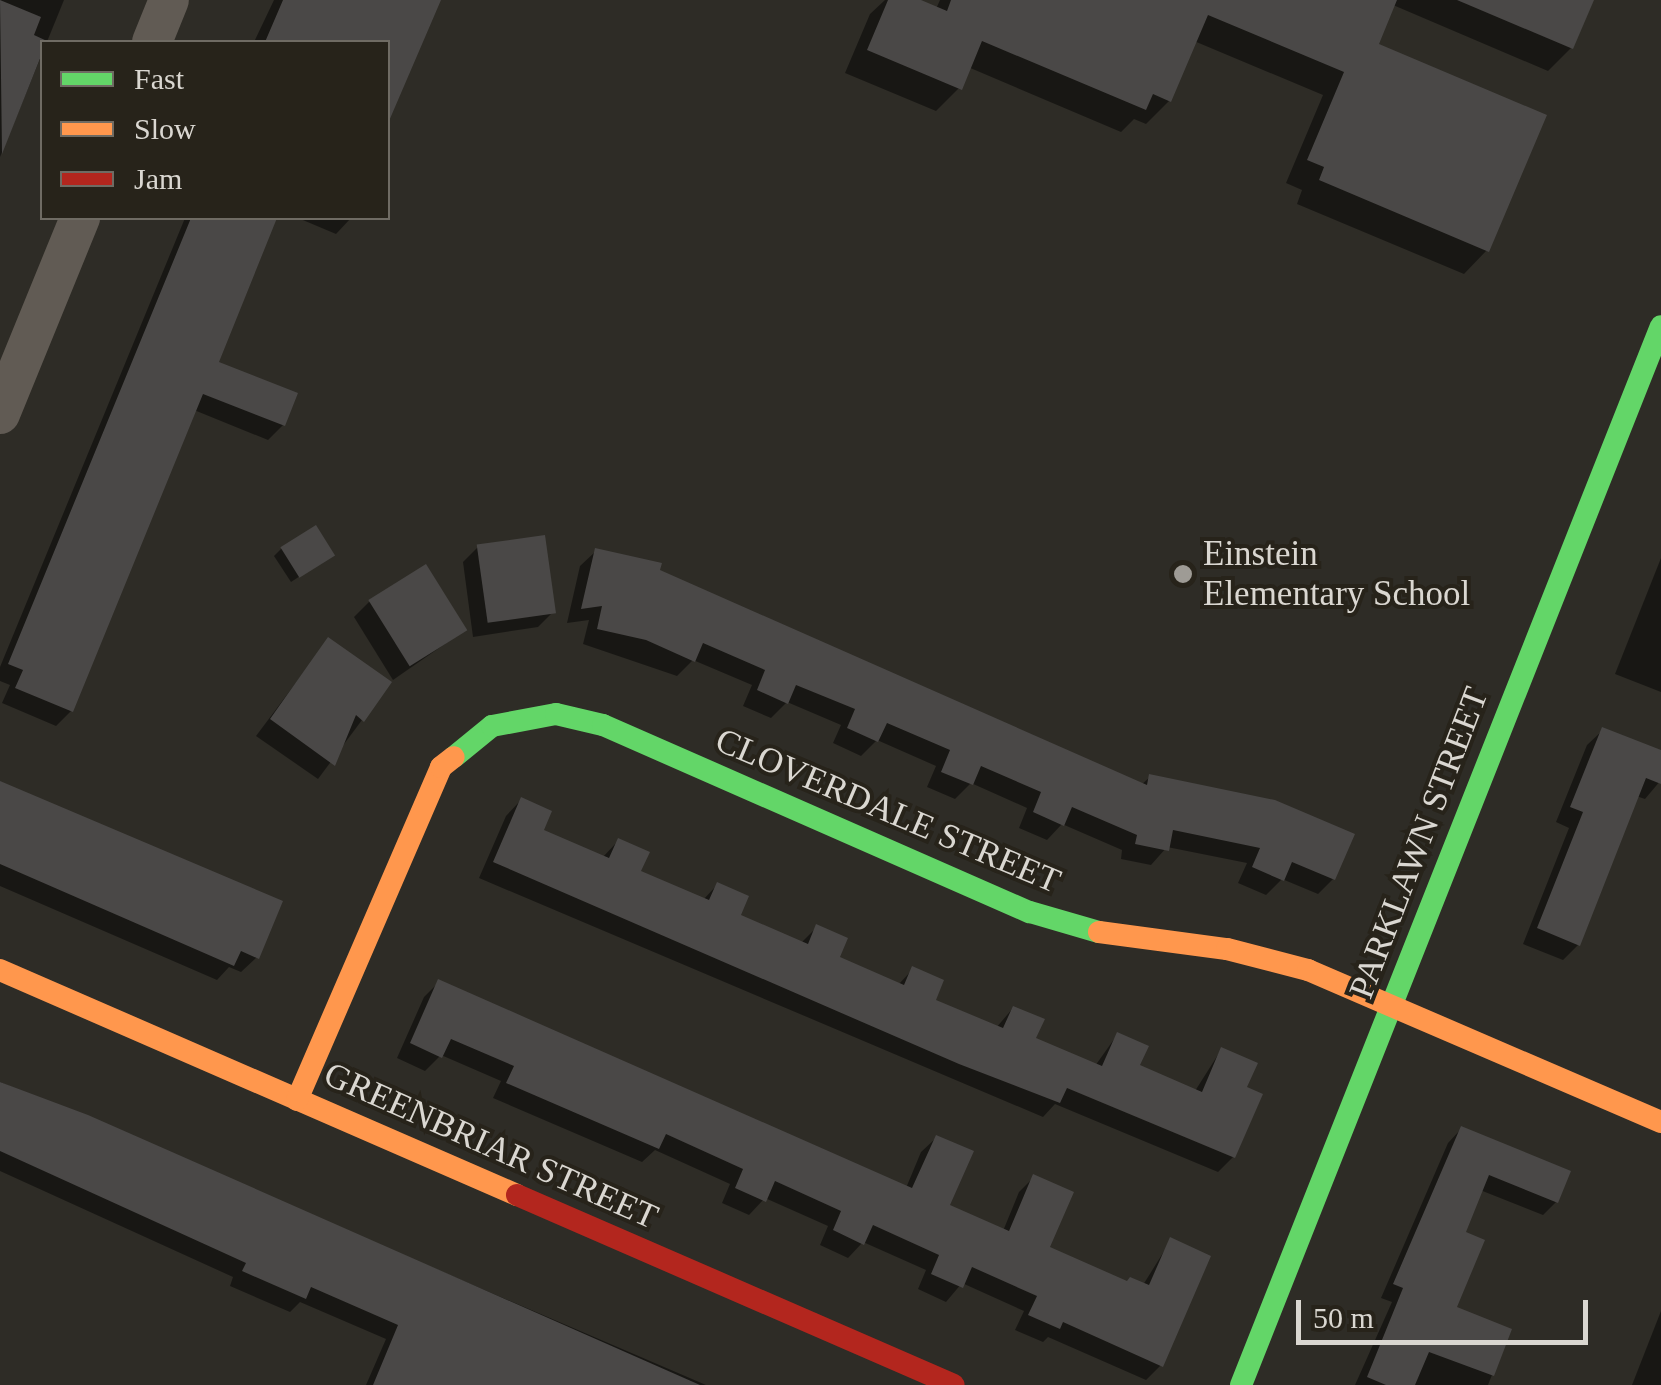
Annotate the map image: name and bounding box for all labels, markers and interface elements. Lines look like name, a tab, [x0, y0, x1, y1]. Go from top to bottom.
legend	[40, 40, 390, 220]
text: Fast	[134, 62, 184, 95]
text: Slow	[134, 112, 196, 145]
text: Jam	[134, 162, 182, 195]
place label: Einstein Elementary School	[1203, 533, 1470, 615]
marker: Einstein Elementary School	[1172, 563, 1194, 585]
street label: PARKLAWN STREET	[1340, 682, 1498, 1004]
street label: CLOVERDALE STREET	[709, 719, 1067, 903]
street label: GREENBRIAR STREET	[318, 1053, 664, 1239]
scale bar	[1301, 1280, 1594, 1342]
text: 50 m	[1313, 1301, 1374, 1334]

